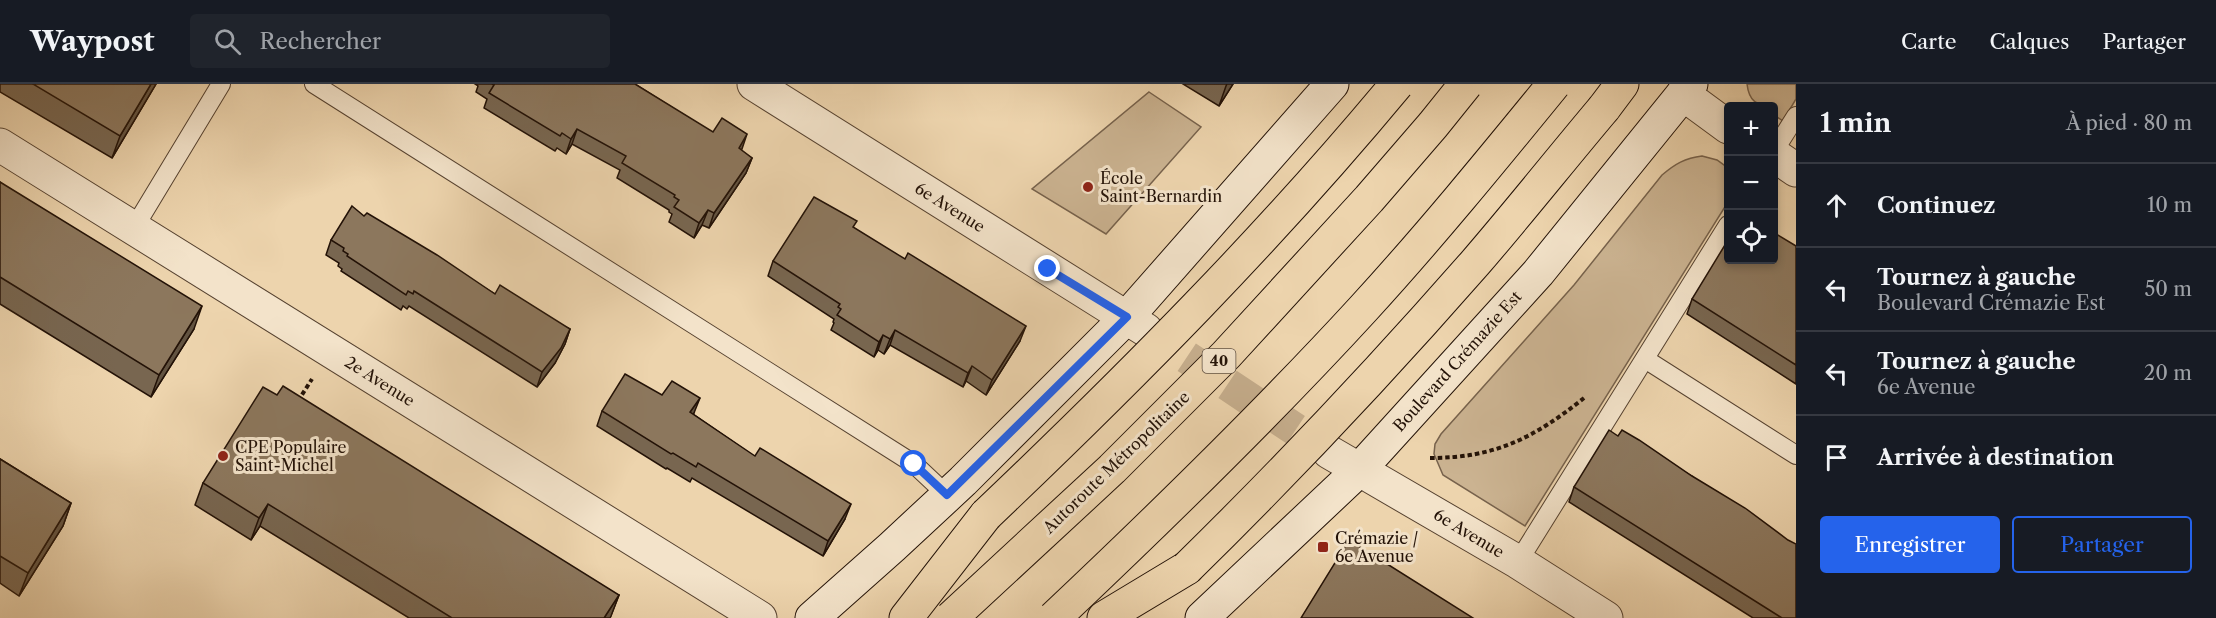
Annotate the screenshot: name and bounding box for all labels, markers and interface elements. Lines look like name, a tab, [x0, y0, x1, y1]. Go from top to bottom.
search box	[190, 14, 610, 68]
text: Waypost	[30, 24, 154, 58]
icon: search	[211, 25, 244, 58]
text: Rechercher	[259, 28, 381, 55]
text: Carte	[1901, 29, 1956, 54]
text: Calques	[1989, 29, 2069, 54]
text: Partager	[2102, 29, 2186, 54]
map controls	[1724, 102, 1778, 264]
button: +	[1724, 102, 1778, 156]
text: 1 min	[1820, 107, 1891, 139]
text: À pied · 80 m	[2066, 111, 2192, 135]
button: −	[1724, 156, 1778, 210]
place label: École Saint-Bernardin	[1100, 168, 1222, 206]
street label: 6e Avenue	[911, 178, 989, 236]
marker: École Saint-Bernardin	[1081, 180, 1095, 194]
icon: ahead	[1820, 189, 1853, 222]
text: Continuez	[1877, 192, 1996, 219]
text: 10 m	[2147, 193, 2192, 217]
button: locate	[1724, 210, 1778, 264]
route end	[1034, 255, 1060, 281]
text: Tournez à gauche	[1877, 264, 2076, 291]
icon: left	[1820, 273, 1853, 306]
text: 50 m	[2145, 277, 2192, 301]
street label: Boulevard Crémazie Est	[1389, 286, 1526, 436]
text: Boulevard Crémazie Est	[1877, 291, 2105, 315]
text: Tournez à gauche	[1877, 348, 2076, 375]
road number: 40	[1202, 349, 1236, 373]
street label: 2e Avenue	[341, 352, 419, 410]
icon: left	[1820, 357, 1853, 390]
text: 20 m	[2144, 361, 2192, 385]
text: 6e Avenue	[1877, 375, 1976, 399]
street label: Autoroute Métropolitaine	[1038, 387, 1193, 538]
place label: CPE Populaire Saint-Michel	[235, 437, 346, 475]
icon: arrive	[1820, 441, 1853, 474]
text: Arrivée à destination	[1877, 444, 2114, 471]
marker: CPE Populaire Saint-Michel	[216, 449, 230, 463]
route start	[900, 450, 926, 476]
street label: 6e Avenue	[1430, 504, 1508, 562]
button: Enregistrer	[1820, 516, 2000, 573]
button: Partager	[2012, 516, 2192, 573]
place label: Crémazie / 6e Avenue	[1335, 528, 1419, 566]
marker: Crémazie / 6e Avenue	[1316, 540, 1330, 554]

